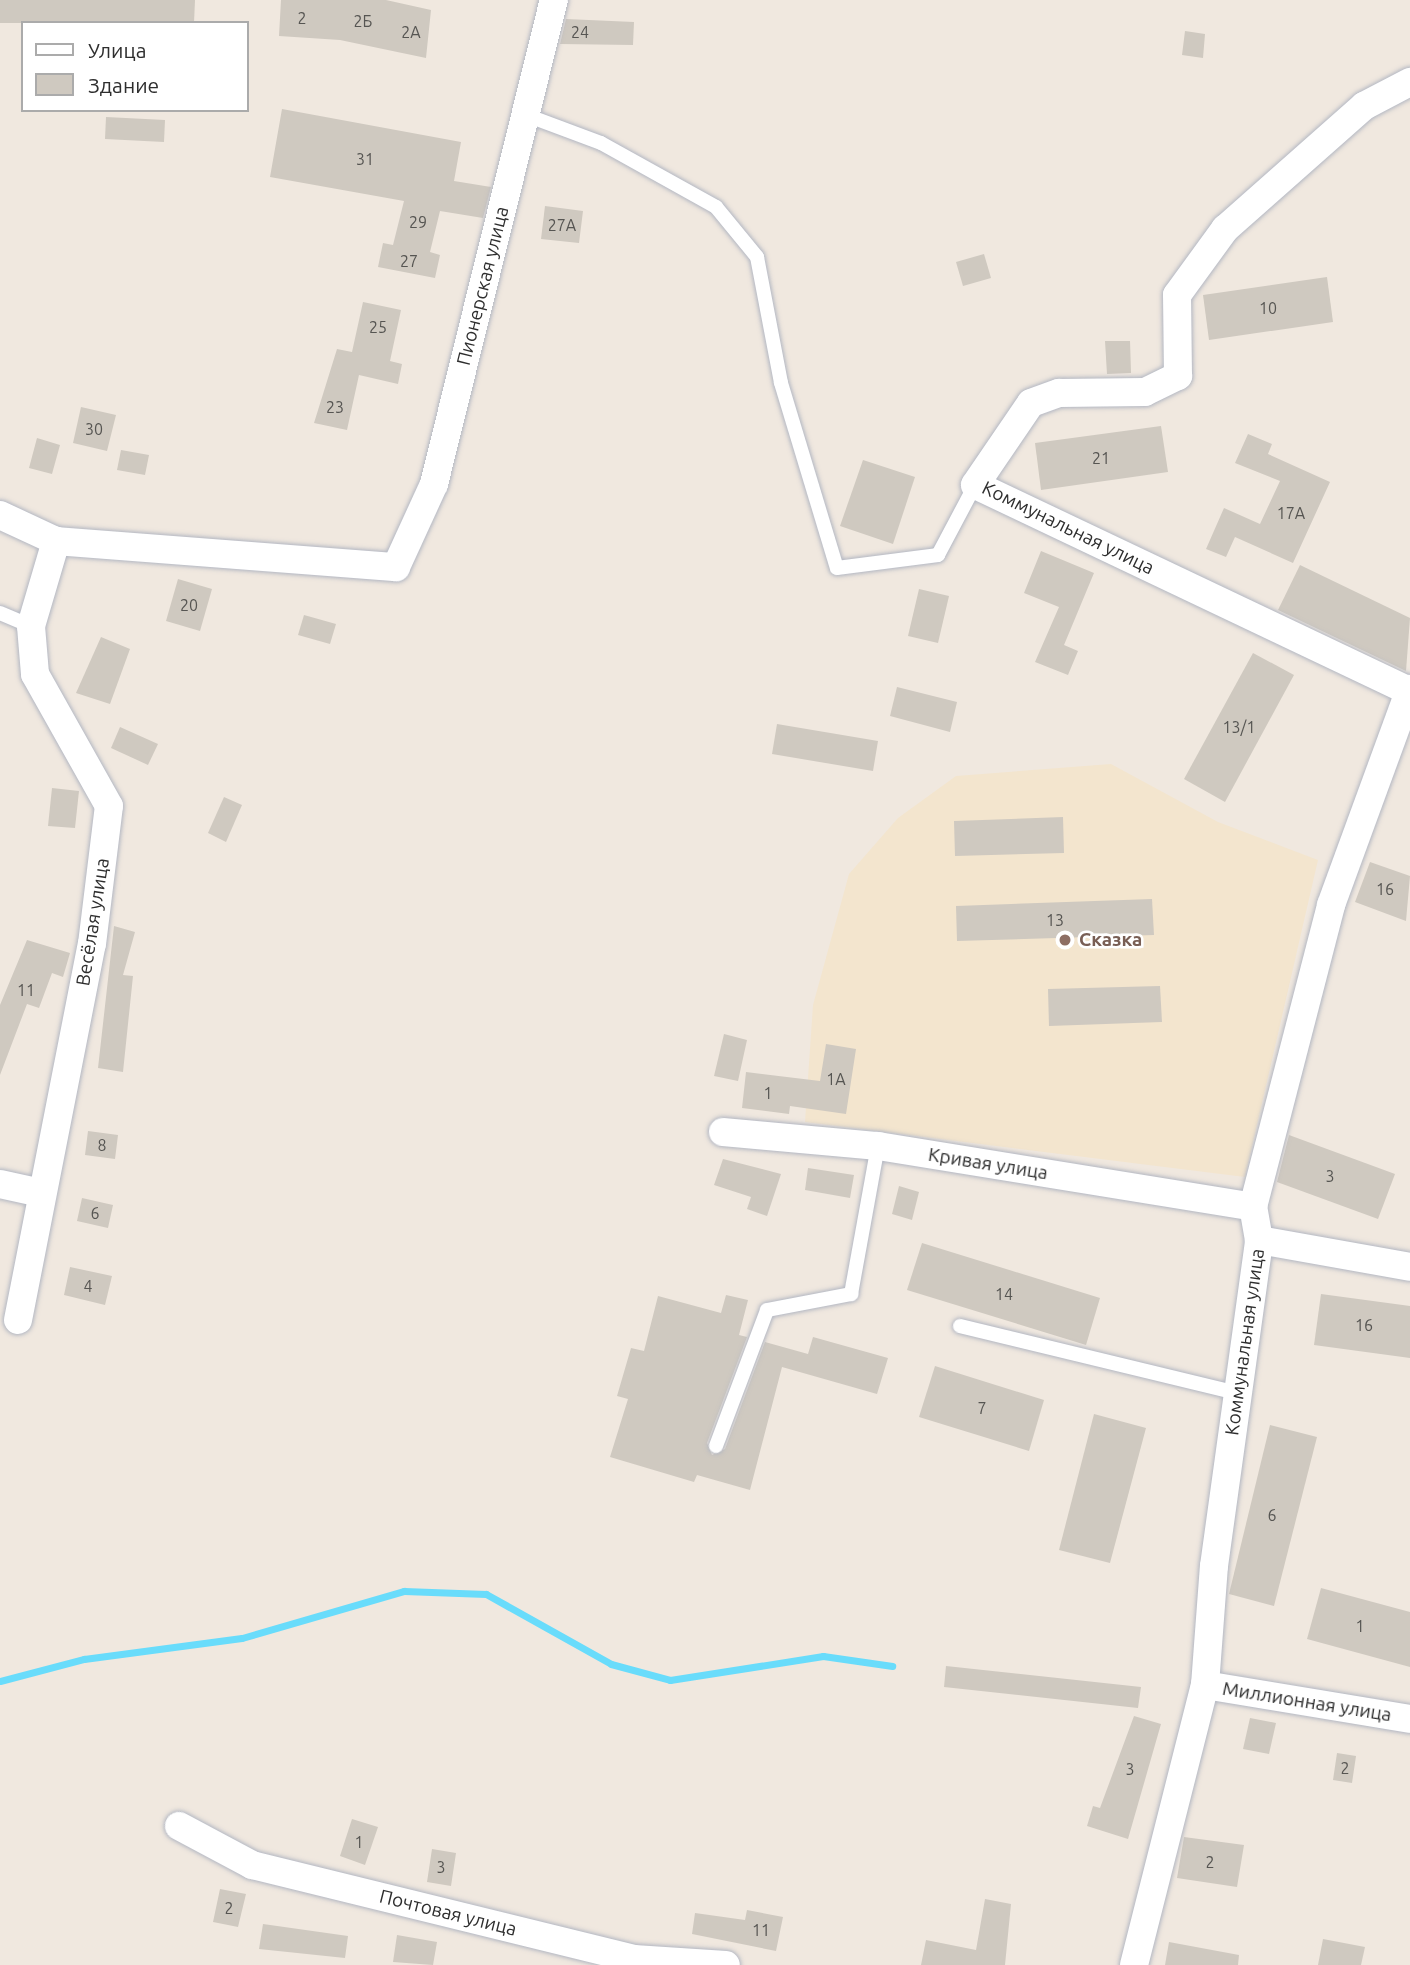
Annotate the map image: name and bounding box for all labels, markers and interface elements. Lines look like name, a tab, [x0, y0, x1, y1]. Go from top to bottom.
house number: 2	[297, 8, 307, 28]
house number: 2Б	[354, 11, 372, 31]
legend	[21, 21, 248, 112]
house number: 2А	[401, 22, 421, 42]
house number: 24	[571, 22, 589, 42]
text: Улица	[88, 38, 146, 62]
text: Здание	[88, 73, 159, 97]
house number: 31	[356, 149, 374, 169]
street label: Пионерская улица	[452, 204, 514, 368]
house number: 29	[409, 212, 427, 232]
house number: 27А	[548, 215, 576, 235]
house number: 27	[400, 251, 418, 271]
house number: 10	[1259, 298, 1277, 318]
house number: 25	[369, 317, 387, 337]
house number: 23	[326, 397, 344, 417]
house number: 30	[85, 419, 103, 439]
house number: 21	[1092, 448, 1110, 468]
street label: Коммунальная улица	[978, 476, 1158, 580]
house number: 17А	[1277, 503, 1305, 523]
house number: 20	[180, 595, 198, 615]
house number: 13/1	[1223, 717, 1255, 737]
street label: Весёлая улица	[72, 856, 114, 988]
house number: 16	[1376, 879, 1394, 899]
house number: 13	[1046, 910, 1064, 930]
place label: Сказка	[1079, 929, 1142, 951]
marker: Сказка	[1057, 932, 1073, 948]
house number: 11	[17, 980, 35, 1000]
house number: 1А	[826, 1069, 846, 1089]
house number: 1	[763, 1083, 773, 1103]
house number: 8	[97, 1135, 107, 1155]
street label: Кривая улица	[927, 1143, 1049, 1185]
house number: 3	[1325, 1166, 1335, 1186]
house number: 6	[90, 1203, 100, 1223]
street label: Коммунальная улица	[1221, 1247, 1269, 1437]
house number: 4	[83, 1276, 93, 1296]
house number: 14	[995, 1284, 1013, 1304]
house number: 16	[1355, 1315, 1373, 1335]
house number: 7	[977, 1398, 987, 1418]
house number: 6	[1267, 1505, 1277, 1525]
house number: 1	[1355, 1616, 1365, 1636]
street label: Миллионная улица	[1221, 1677, 1393, 1727]
house number: 2	[1340, 1758, 1350, 1778]
house number: 3	[1125, 1759, 1135, 1779]
house number: 1	[354, 1832, 364, 1852]
house number: 2	[1205, 1852, 1215, 1872]
house number: 3	[436, 1857, 446, 1877]
street label: Почтовая улица	[377, 1885, 519, 1941]
house number: 2	[224, 1898, 234, 1918]
house number: 11	[752, 1920, 770, 1940]

